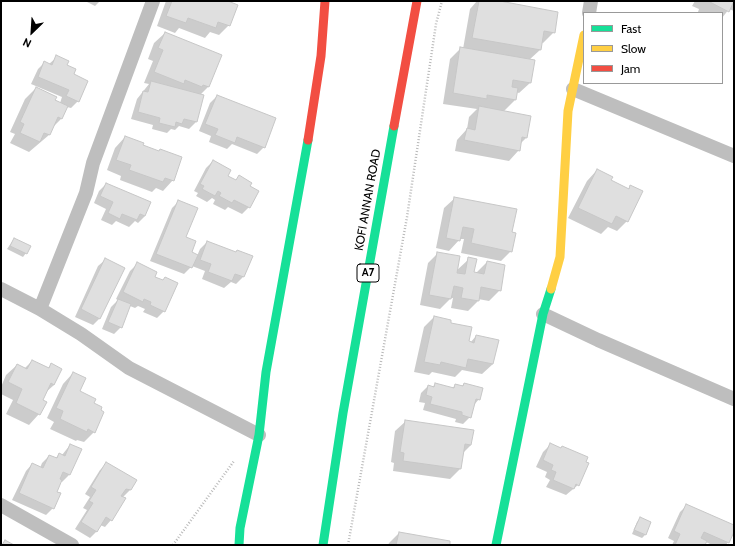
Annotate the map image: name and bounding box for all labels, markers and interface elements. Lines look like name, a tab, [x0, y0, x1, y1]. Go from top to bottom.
north arrow	[12, 12, 52, 52]
legend	[583, 12, 723, 84]
text: Fast	[621, 21, 641, 36]
text: N	[20, 35, 33, 51]
text: Slow	[621, 41, 646, 56]
text: Jam	[621, 61, 640, 76]
street label: KOFI ANNAN ROAD	[352, 148, 384, 252]
road number: A7	[357, 264, 379, 282]

